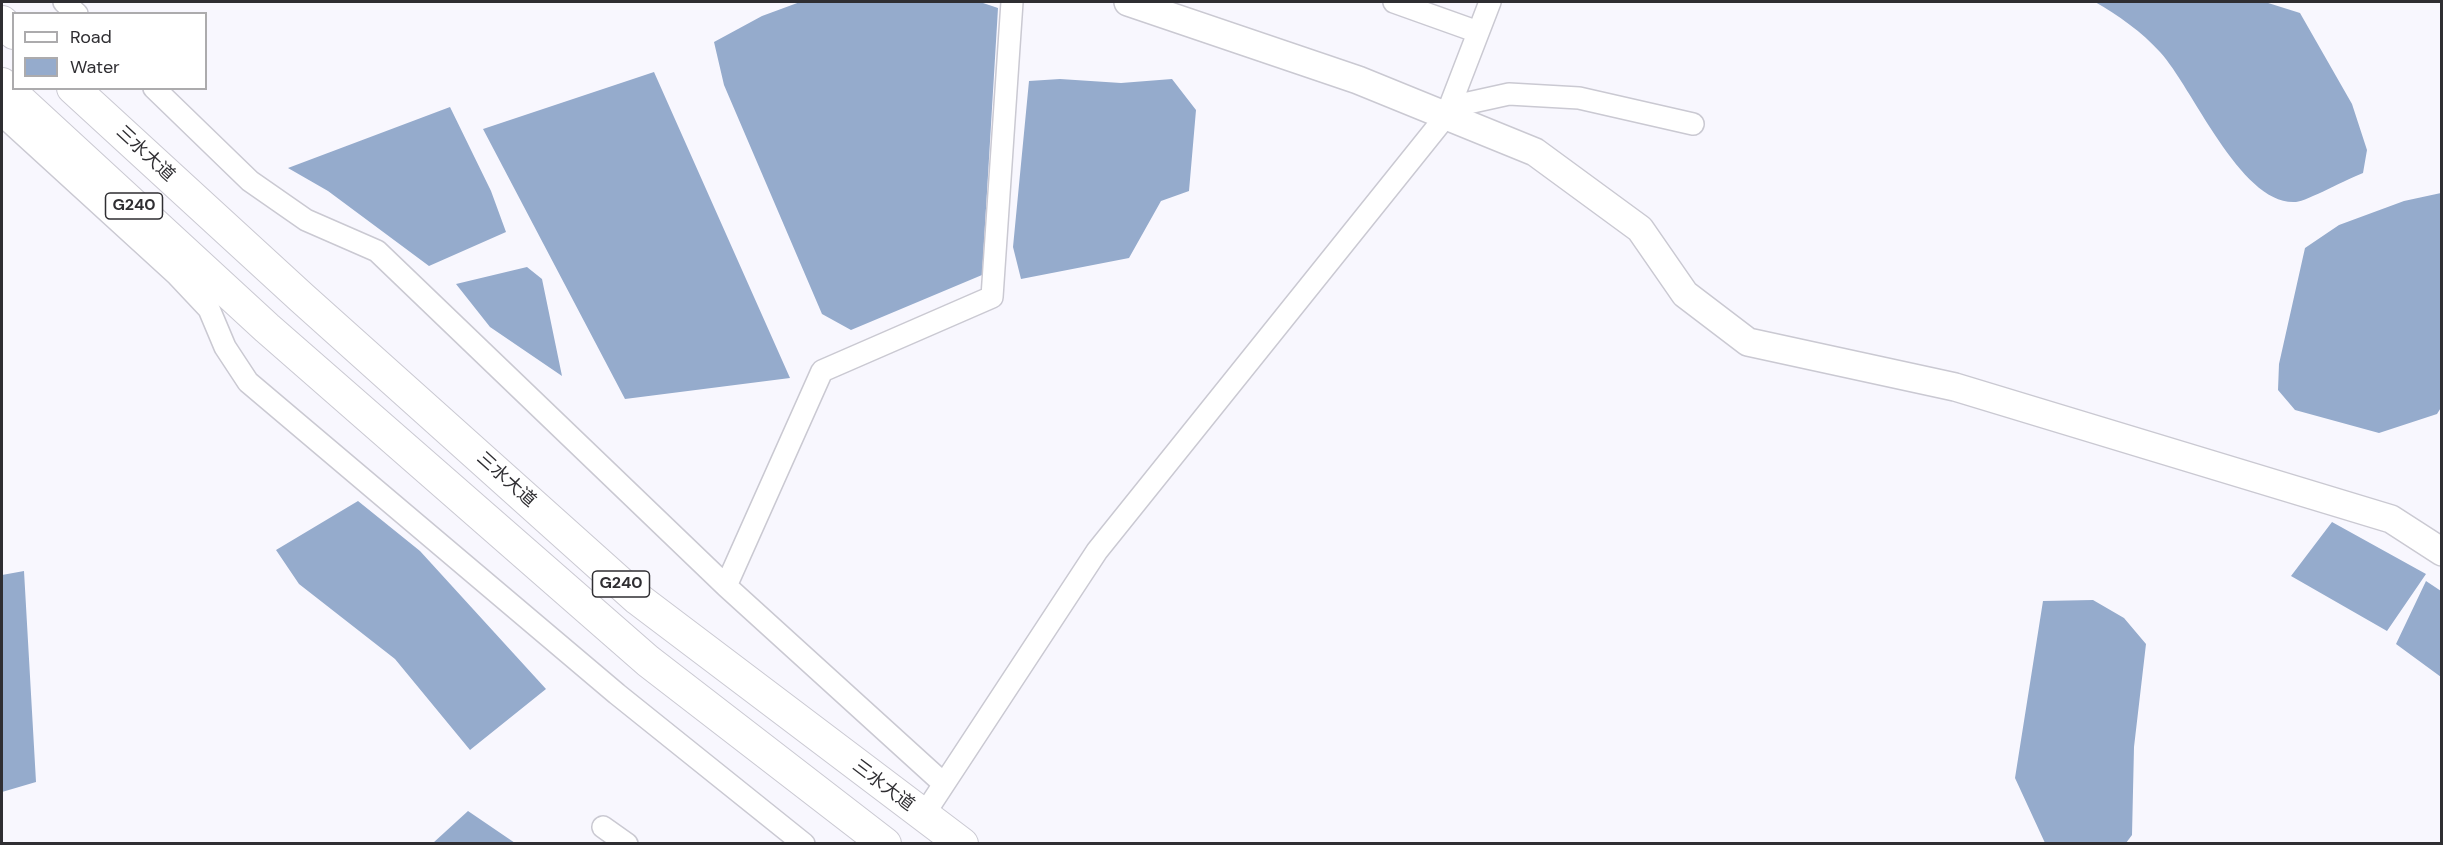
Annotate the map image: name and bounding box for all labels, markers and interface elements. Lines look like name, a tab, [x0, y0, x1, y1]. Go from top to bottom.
legend	[12, 12, 207, 90]
text: Road	[70, 25, 112, 49]
text: Water	[70, 55, 120, 79]
street label: 三水大道	[111, 122, 179, 186]
road number: G240	[106, 193, 162, 219]
street label: 三水大道	[472, 448, 540, 512]
road number: G240	[592, 571, 650, 597]
street label: 三水大道	[848, 756, 918, 816]

